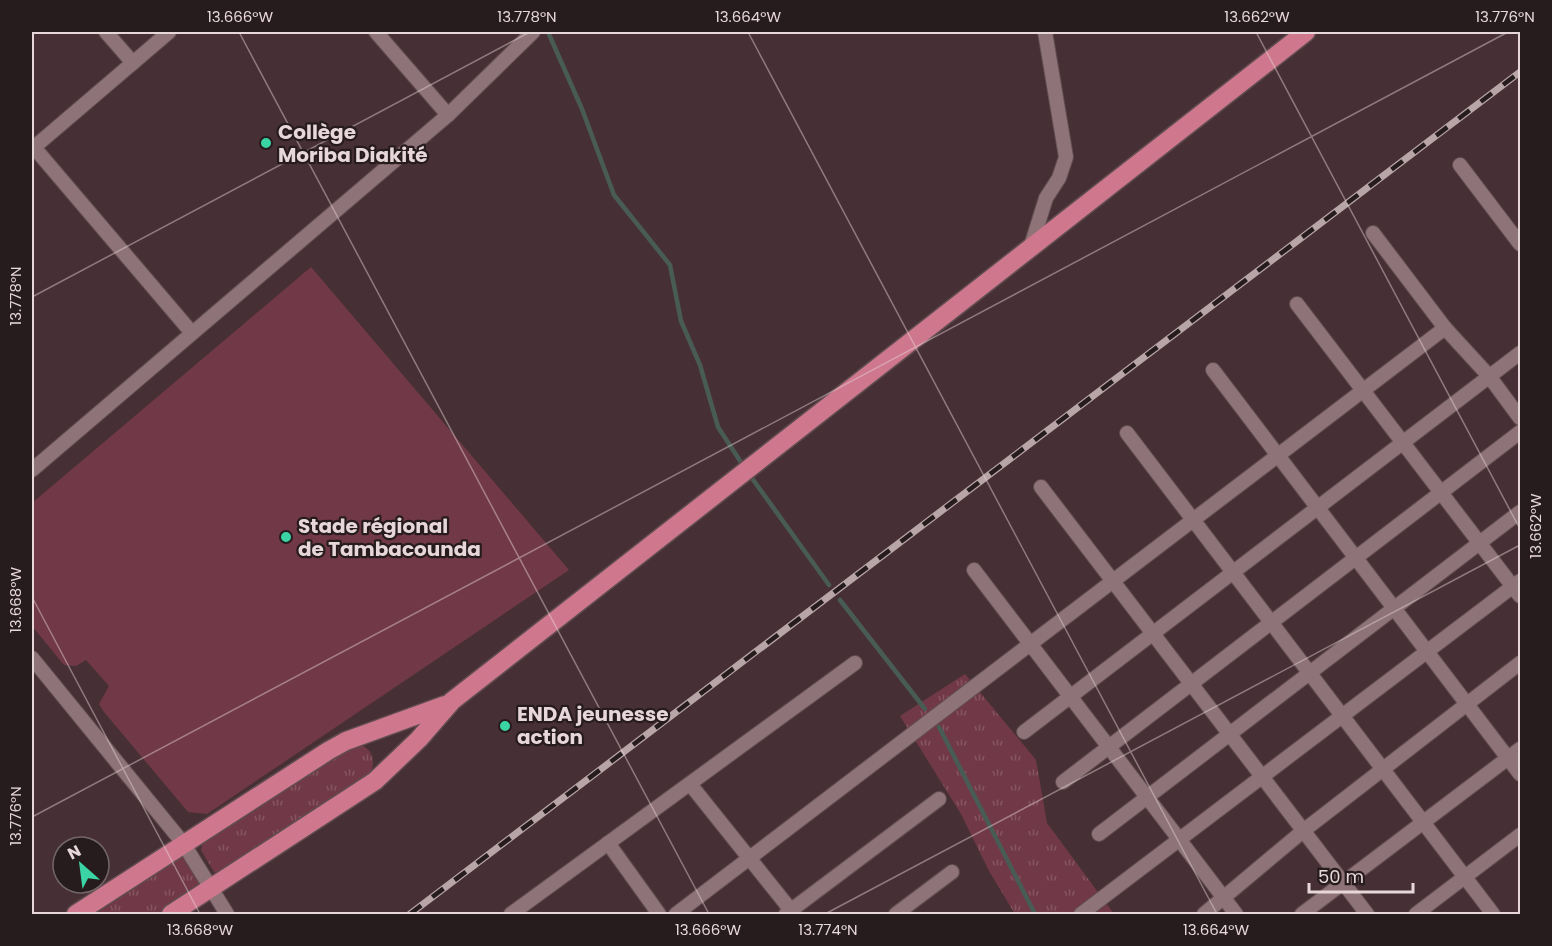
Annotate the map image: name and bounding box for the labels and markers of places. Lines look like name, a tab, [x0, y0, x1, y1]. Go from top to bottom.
place label: Collège Moriba Diakité	[278, 118, 428, 169]
marker: Collège Moriba Diakité	[259, 136, 273, 150]
place label: Stade régional de Tambacounda	[298, 512, 481, 563]
marker: Stade régional de Tambacounda	[279, 530, 293, 544]
place label: ENDA jeunesse action	[517, 700, 669, 751]
marker: ENDA jeunesse action	[498, 719, 512, 733]

